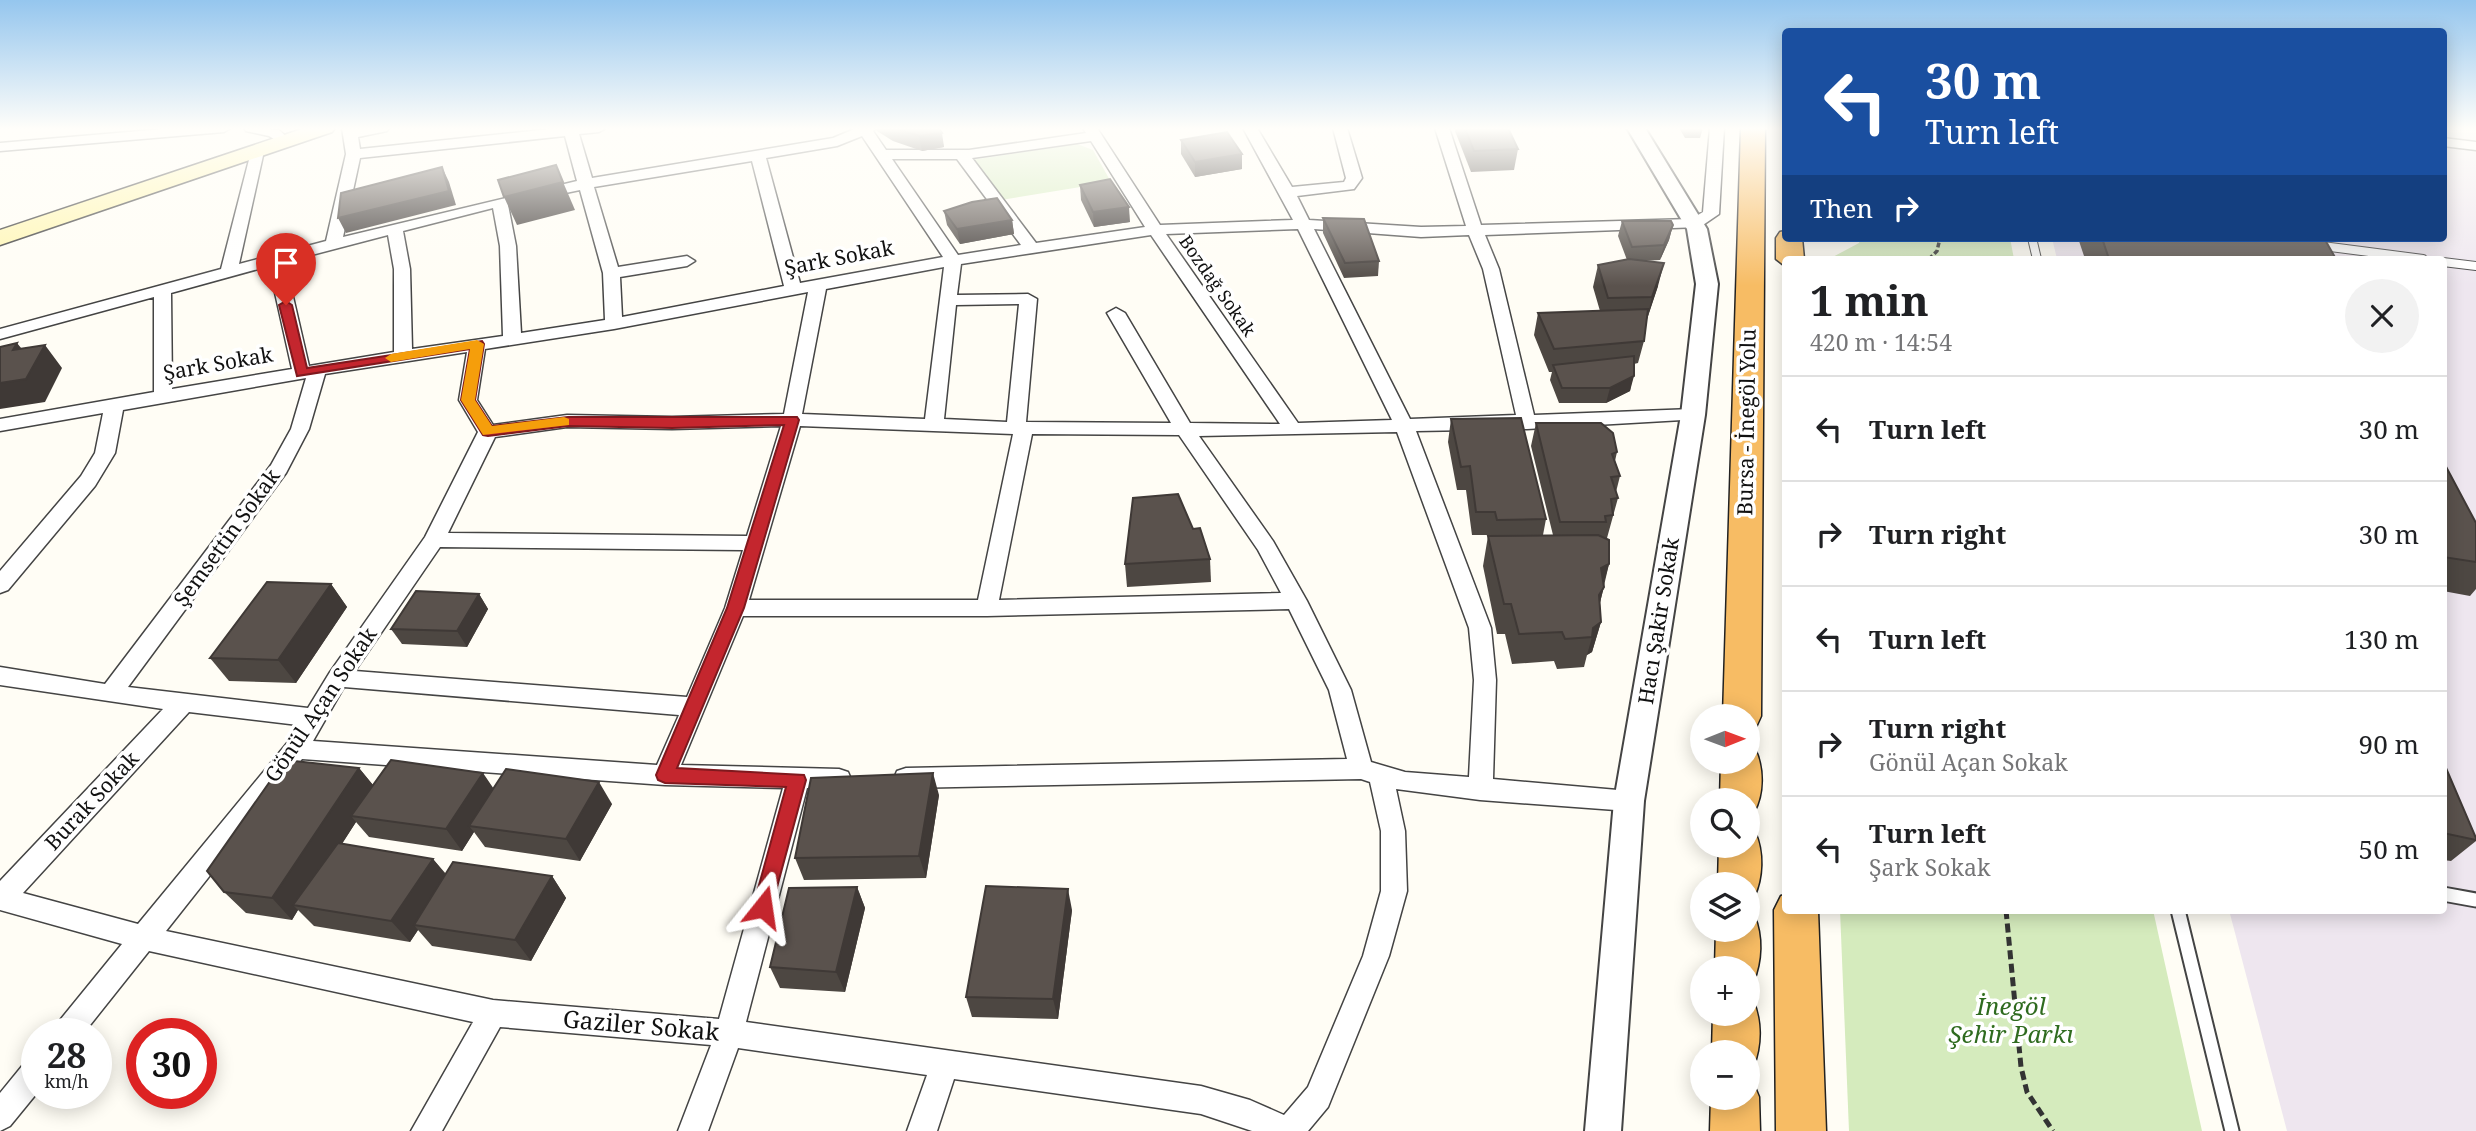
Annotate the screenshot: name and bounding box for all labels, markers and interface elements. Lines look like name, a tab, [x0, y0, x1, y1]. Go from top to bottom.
text: 30 m	[1925, 47, 2041, 113]
icon: left	[1810, 56, 1901, 147]
text: Turn left	[1925, 110, 2059, 153]
icon: right	[1887, 189, 1925, 227]
text: Then	[1810, 190, 1873, 226]
street label: Bozdağ Sokak	[1174, 230, 1262, 341]
pin	[256, 233, 316, 305]
street label: Şark Sokak	[782, 233, 897, 281]
icon: arrive	[267, 244, 305, 282]
text: 1 min	[1810, 271, 1929, 328]
button: close	[2345, 279, 2419, 353]
text: 420 m · 14:54	[1810, 326, 1952, 358]
street label: Bursa - İnegöl Yolu	[1730, 328, 1762, 516]
street label: Şark Sokak	[161, 339, 276, 386]
icon: left	[1810, 410, 1848, 448]
text: Turn left	[1869, 411, 1986, 447]
text: 30 m	[2359, 411, 2419, 447]
street label: Şemsettin Sokak	[167, 462, 286, 612]
icon: right	[1810, 515, 1848, 553]
text: Turn right	[1869, 516, 2006, 552]
text: 30 m	[2359, 516, 2419, 552]
street label: Hacı Şakir Sokak	[1631, 535, 1685, 706]
icon: left	[1810, 620, 1848, 658]
street label: Gönül Açan Sokak	[258, 621, 383, 787]
text: Turn left	[1869, 621, 1986, 657]
text: 130 m	[2344, 621, 2419, 657]
north arrow	[1690, 704, 1760, 774]
map controls	[1690, 704, 1760, 1110]
text: Turn right	[1869, 710, 2006, 746]
icon: right	[1810, 725, 1848, 763]
text: 90 m	[2359, 726, 2419, 762]
street label: Burak Sokak	[38, 744, 145, 856]
text: Gönül Açan Sokak	[1869, 746, 2068, 778]
button: search	[1690, 788, 1760, 858]
text: Turn left	[1869, 815, 1986, 851]
icon: left	[1810, 830, 1848, 868]
text: 50 m	[2359, 831, 2419, 867]
text: Şark Sokak	[1869, 851, 1990, 883]
position arrow	[726, 870, 800, 944]
button: layers	[1690, 872, 1760, 942]
button: +	[1690, 956, 1760, 1026]
park label: İnegöl Şehir Parkı	[1949, 989, 2074, 1050]
street label: Gaziler Sokak	[562, 1001, 722, 1048]
speed limit sign: 30	[126, 1018, 217, 1109]
text: 28	[47, 1031, 86, 1078]
button: −	[1690, 1040, 1760, 1110]
text: km/h	[44, 1069, 89, 1093]

